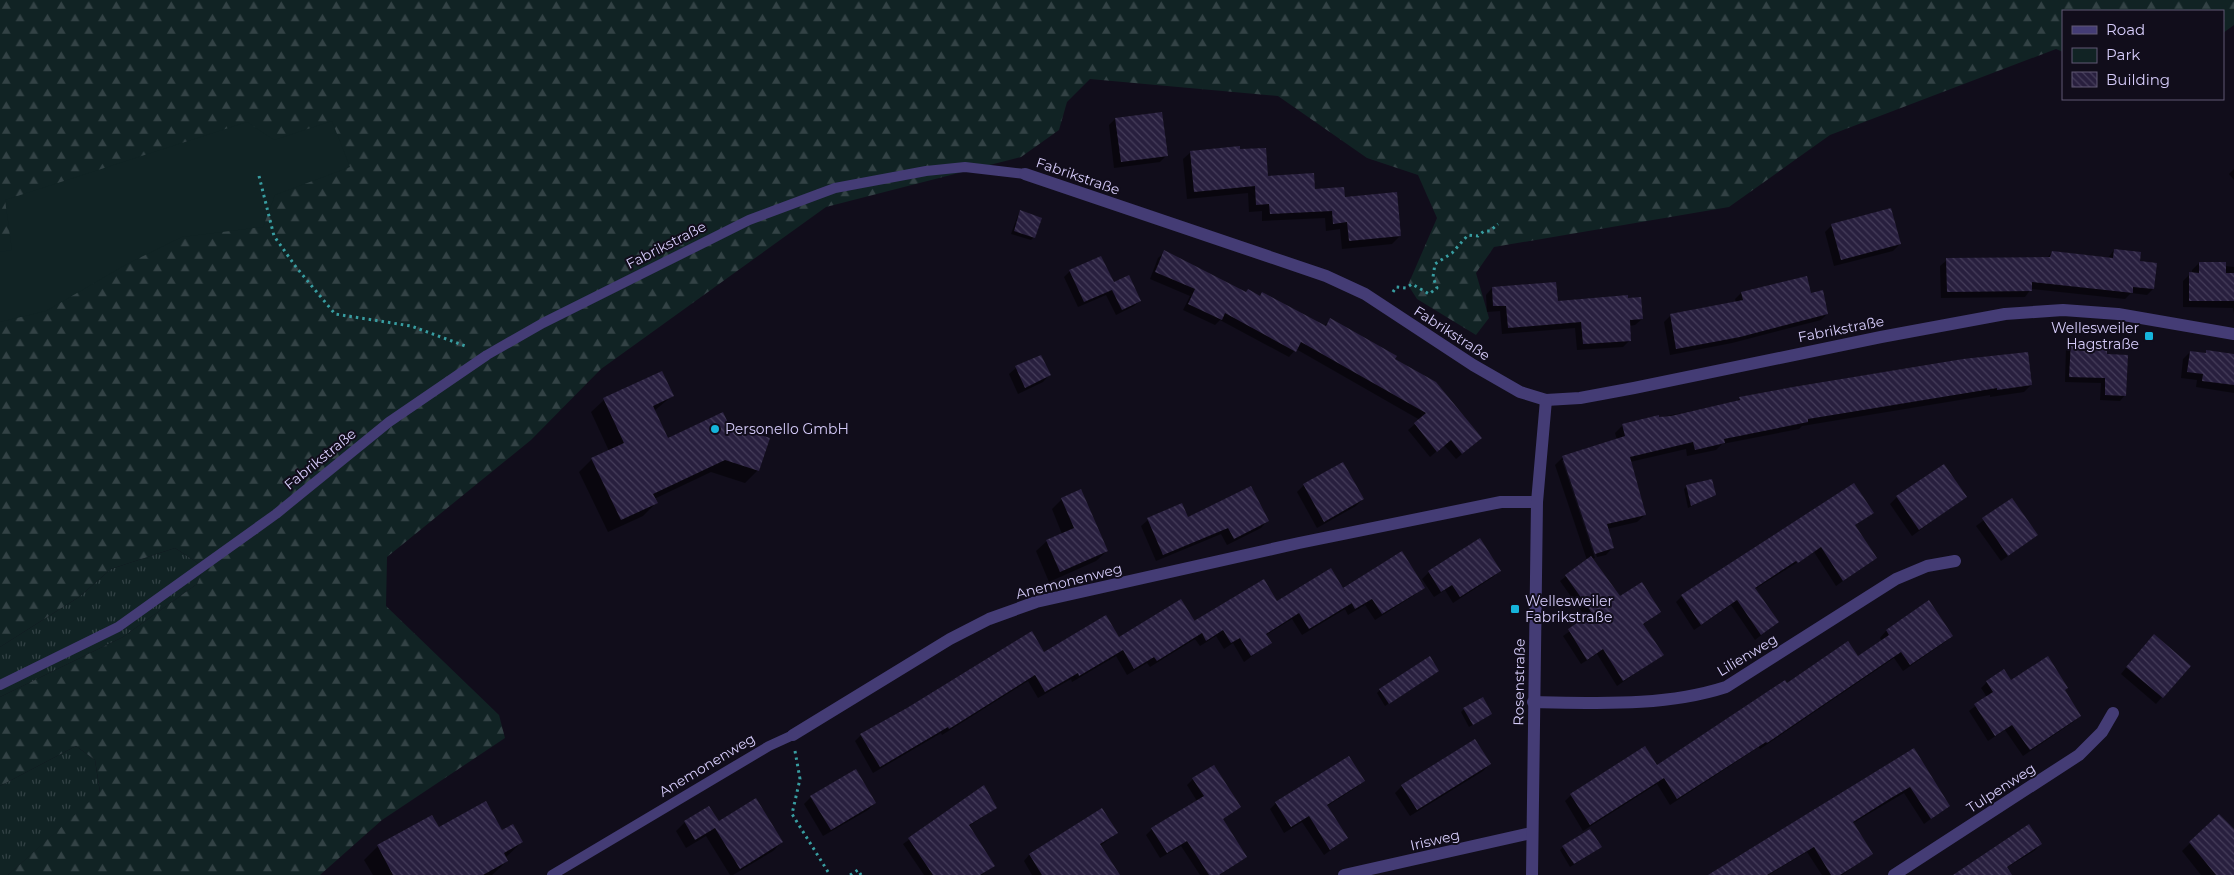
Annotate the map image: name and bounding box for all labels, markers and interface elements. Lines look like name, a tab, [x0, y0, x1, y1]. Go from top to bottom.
legend	[2062, 10, 2224, 100]
text: Road	[2106, 20, 2145, 39]
text: Park	[2106, 45, 2140, 64]
text: Building	[2106, 70, 2170, 89]
street label: Fabrikstraße	[1034, 153, 1122, 199]
street label: Fabrikstraße	[623, 217, 709, 273]
street label: Fabrikstraße	[1410, 302, 1494, 364]
street label: Fabrikstraße	[1796, 312, 1886, 346]
place label: Wellesweiler Hagstraße	[2051, 319, 2139, 353]
marker: Wellesweiler Hagstraße	[2143, 330, 2155, 342]
place label: Personello GmbH	[725, 420, 849, 438]
marker: Personello GmbH	[709, 423, 721, 435]
street label: Fabrikstraße	[280, 425, 360, 493]
street label: Anemonenweg	[1014, 559, 1124, 603]
place label: Wellesweiler Fabrikstraße	[1525, 592, 1613, 626]
marker: Wellesweiler Fabrikstraße	[1509, 603, 1521, 615]
street label: Lilienweg	[1713, 630, 1781, 680]
street label: Rosenstraße	[1509, 638, 1529, 726]
street label: Anemonenweg	[656, 729, 758, 801]
street label: Tulpenweg	[1963, 759, 2039, 817]
street label: Irisweg	[1408, 826, 1462, 854]

